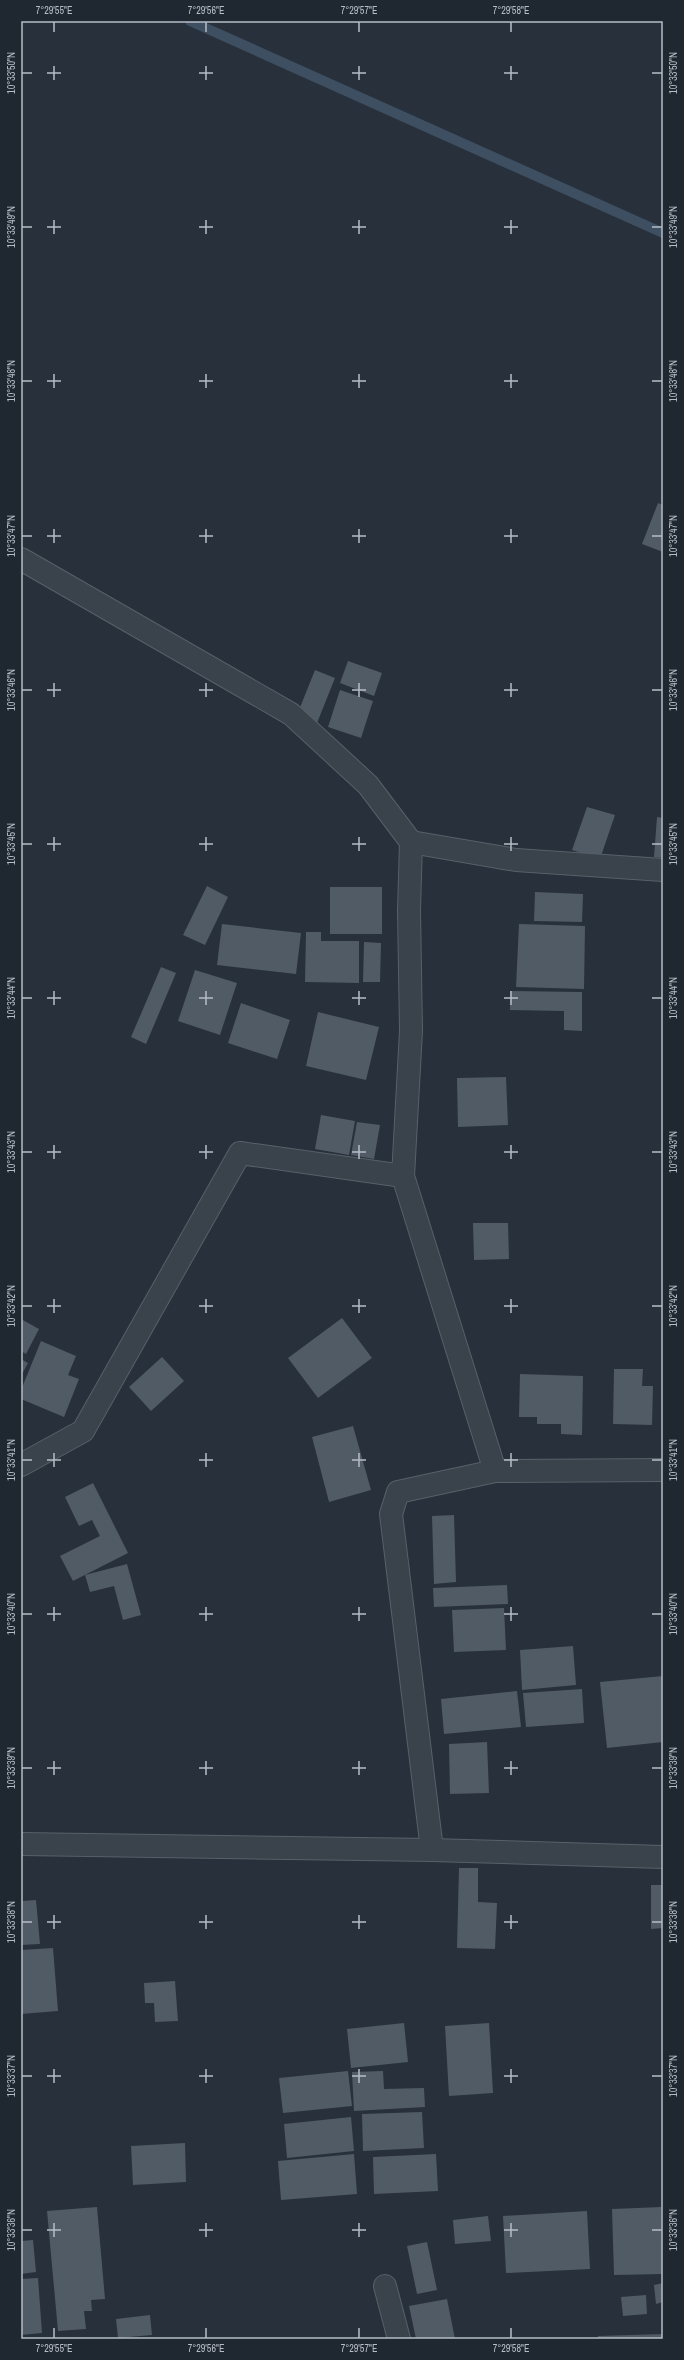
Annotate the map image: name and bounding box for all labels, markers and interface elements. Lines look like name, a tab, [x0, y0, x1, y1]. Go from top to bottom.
text: 7°29'55"E	[36, 4, 72, 17]
text: 7°29'56"E	[188, 4, 224, 17]
text: 7°29'57"E	[341, 4, 377, 17]
text: 7°29'58"E	[493, 4, 529, 17]
text: 10°33'50"N	[5, 52, 18, 94]
text: 10°33'50"N	[667, 52, 680, 94]
text: 10°33'49"N	[5, 206, 18, 248]
text: 10°33'49"N	[667, 206, 680, 248]
text: 10°33'48"N	[5, 360, 18, 402]
text: 10°33'48"N	[667, 360, 680, 402]
text: 10°33'47"N	[5, 515, 18, 557]
text: 10°33'47"N	[667, 515, 680, 557]
text: 10°33'46"N	[5, 669, 18, 711]
text: 10°33'46"N	[667, 669, 680, 711]
text: 10°33'45"N	[5, 823, 18, 865]
text: 10°33'45"N	[667, 823, 680, 865]
text: 10°33'44"N	[5, 977, 18, 1019]
text: 10°33'44"N	[667, 977, 680, 1019]
text: 10°33'43"N	[5, 1131, 18, 1173]
text: 10°33'43"N	[667, 1131, 680, 1173]
text: 10°33'42"N	[5, 1285, 18, 1327]
text: 10°33'42"N	[667, 1285, 680, 1327]
text: 10°33'41"N	[5, 1439, 18, 1481]
text: 10°33'41"N	[667, 1439, 680, 1481]
text: 10°33'40"N	[5, 1593, 18, 1635]
text: 10°33'40"N	[667, 1593, 680, 1635]
text: 10°33'39"N	[5, 1747, 18, 1789]
text: 10°33'39"N	[667, 1747, 680, 1789]
text: 10°33'38"N	[5, 1901, 18, 1943]
text: 10°33'38"N	[667, 1901, 680, 1943]
text: 10°33'37"N	[5, 2055, 18, 2097]
text: 10°33'37"N	[667, 2055, 680, 2097]
text: 10°33'36"N	[5, 2209, 18, 2251]
text: 10°33'36"N	[667, 2209, 680, 2251]
text: 7°29'55"E	[36, 2342, 72, 2355]
text: 7°29'56"E	[188, 2342, 224, 2355]
text: 7°29'57"E	[341, 2342, 377, 2355]
text: 7°29'58"E	[493, 2342, 529, 2355]

